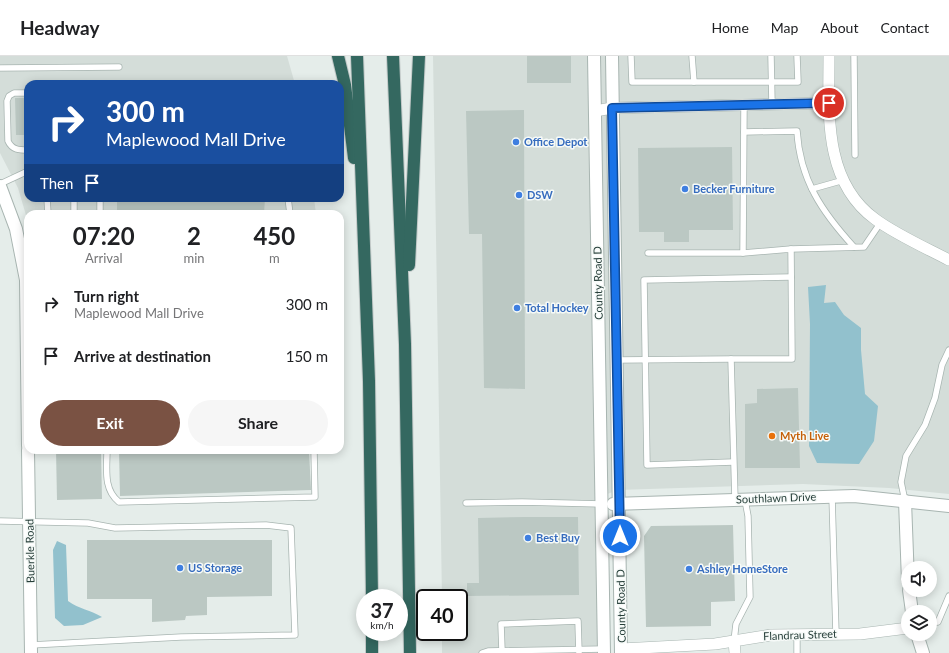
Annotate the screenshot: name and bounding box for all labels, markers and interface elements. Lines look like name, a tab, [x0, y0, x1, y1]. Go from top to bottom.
text: Headway	[20, 16, 99, 39]
text: Home	[711, 19, 749, 36]
text: Map	[771, 19, 798, 36]
text: About	[820, 19, 858, 36]
text: Contact	[880, 19, 929, 36]
pin	[812, 86, 846, 120]
icon: arrive	[818, 92, 840, 114]
text: 300 m	[106, 94, 185, 128]
icon: right	[40, 96, 92, 148]
text: Maplewood Mall Drive	[106, 128, 286, 150]
place label: Office Depot	[524, 135, 588, 148]
marker: Office Depot	[511, 137, 521, 147]
icon: arrive	[81, 172, 103, 194]
text: Then	[40, 174, 73, 192]
place label: Becker Furniture	[693, 182, 775, 195]
marker: Becker Furniture	[680, 184, 690, 194]
place label: DSW	[527, 188, 553, 201]
marker: DSW	[514, 190, 524, 200]
text: 07:20	[73, 221, 135, 250]
text: 2	[187, 221, 201, 250]
text: 450	[253, 221, 295, 250]
street label: County Road D	[590, 246, 605, 320]
text: Arrival	[85, 250, 122, 266]
text: min	[184, 250, 205, 266]
text: m	[269, 250, 280, 266]
text: Turn right	[74, 287, 139, 305]
icon: right	[40, 293, 62, 315]
text: 300 m	[286, 295, 328, 313]
place label: Total Hockey	[525, 301, 589, 314]
marker: Total Hockey	[512, 303, 522, 313]
text: Maplewood Mall Drive	[74, 305, 204, 321]
icon: arrive	[40, 345, 62, 367]
text: Arrive at destination	[74, 347, 211, 365]
text: 150 m	[286, 347, 328, 365]
button: Exit	[40, 400, 180, 446]
button: Share	[188, 400, 328, 446]
place label: Myth Live	[780, 429, 829, 442]
marker: Myth Live	[767, 431, 777, 441]
street label: Southlawn Drive	[736, 490, 816, 505]
position arrow	[599, 515, 641, 557]
street label: Buerkle Road	[22, 519, 37, 583]
place label: Best Buy	[536, 531, 580, 544]
marker: Best Buy	[523, 533, 533, 543]
place label: US Storage	[188, 561, 242, 574]
map controls	[901, 561, 937, 641]
button: sound	[901, 561, 937, 597]
place label: Ashley HomeStore	[696, 562, 788, 575]
marker: US Storage	[175, 563, 185, 573]
marker: Ashley HomeStore	[684, 564, 694, 574]
street label: County Road D	[613, 569, 628, 643]
speed limit sign: 40	[416, 589, 468, 641]
text: 37	[370, 598, 394, 622]
button: layers	[901, 605, 937, 641]
text: km/h	[370, 619, 394, 631]
street label: Flandrau Street	[763, 627, 837, 642]

